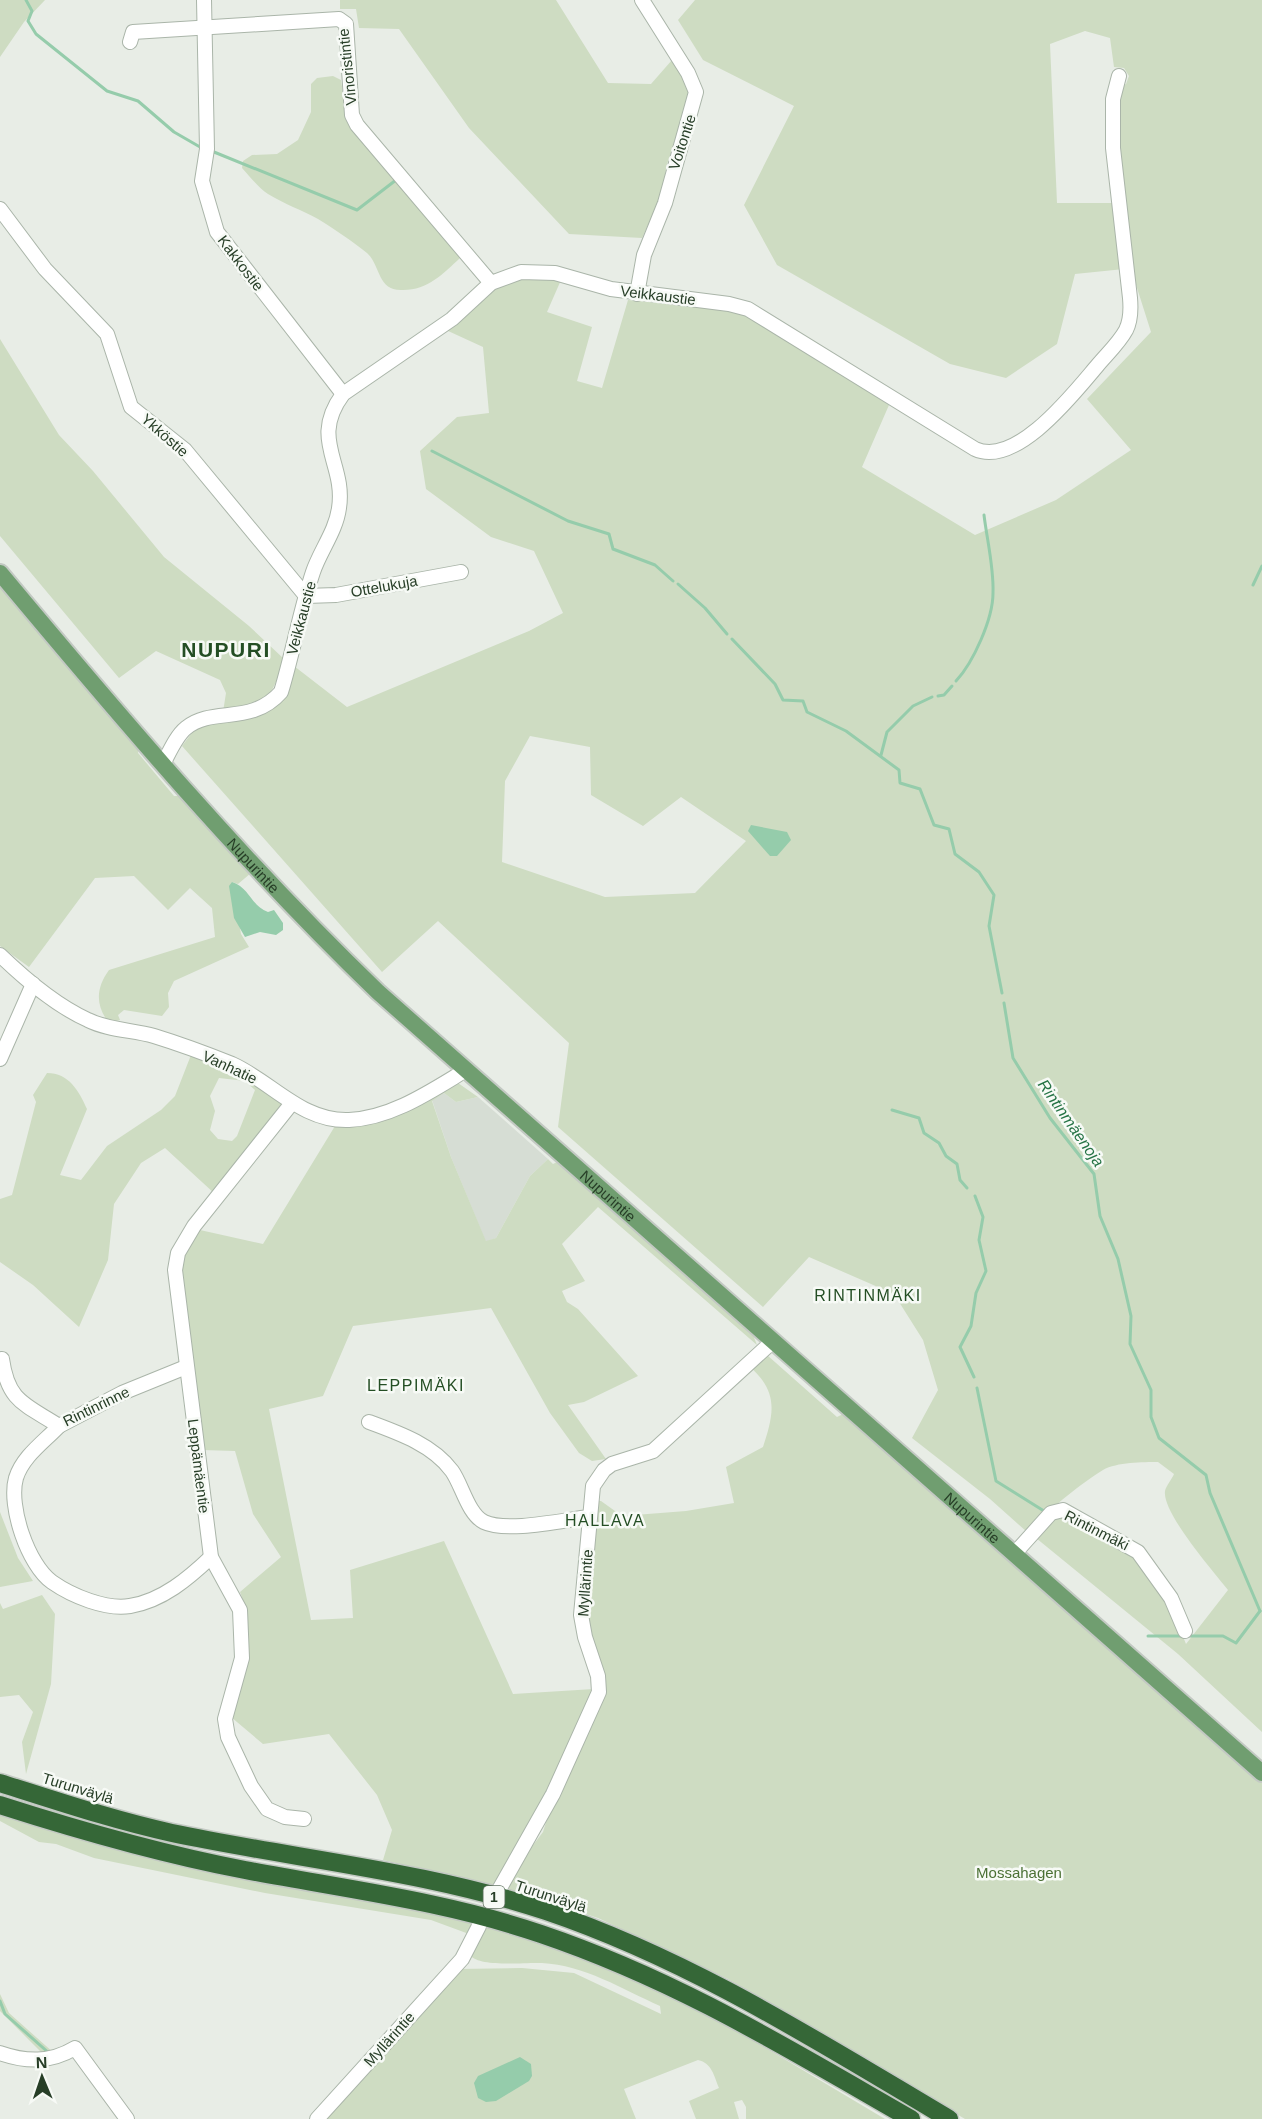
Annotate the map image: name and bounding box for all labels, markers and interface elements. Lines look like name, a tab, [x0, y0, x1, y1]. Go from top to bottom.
street label: Vinoristintie	[335, 28, 359, 106]
street label: Voitontie	[665, 112, 699, 172]
street label: Kakkostie	[215, 232, 267, 294]
street label: Veikkaustie	[619, 282, 697, 308]
street label: Ykköstie	[138, 410, 192, 460]
street label: Ottelukuja	[349, 572, 419, 600]
street label: Veikkaustie	[283, 579, 319, 657]
district label: NUPURI	[181, 638, 271, 661]
street label: Nupurintie	[224, 834, 283, 896]
street label: Vanhatie	[200, 1047, 260, 1087]
water label: Rintinmäenoja	[1035, 1076, 1107, 1170]
street label: Nupurintie	[577, 1167, 640, 1225]
district label: RINTINMÄKI	[814, 1287, 922, 1304]
district label: LEPPIMÄKI	[367, 1377, 465, 1394]
street label: Rintinrinne	[60, 1383, 132, 1429]
street label: Leppämäentie	[185, 1418, 213, 1514]
street label: Nupurintie	[941, 1488, 1004, 1546]
street label: Rintinmäki	[1062, 1507, 1132, 1553]
district label: HALLAVA	[565, 1512, 645, 1529]
street label: Myllärintie	[574, 1549, 596, 1617]
street label: Turunväylä	[40, 1769, 116, 1807]
park label: Mossahagen	[976, 1864, 1062, 1881]
street label: Turunväylä	[513, 1877, 589, 1916]
road number: 1	[484, 1886, 504, 1908]
street label: Myllärintie	[360, 2008, 418, 2070]
north arrow	[12, 2047, 72, 2107]
text: N	[35, 2054, 48, 2071]

